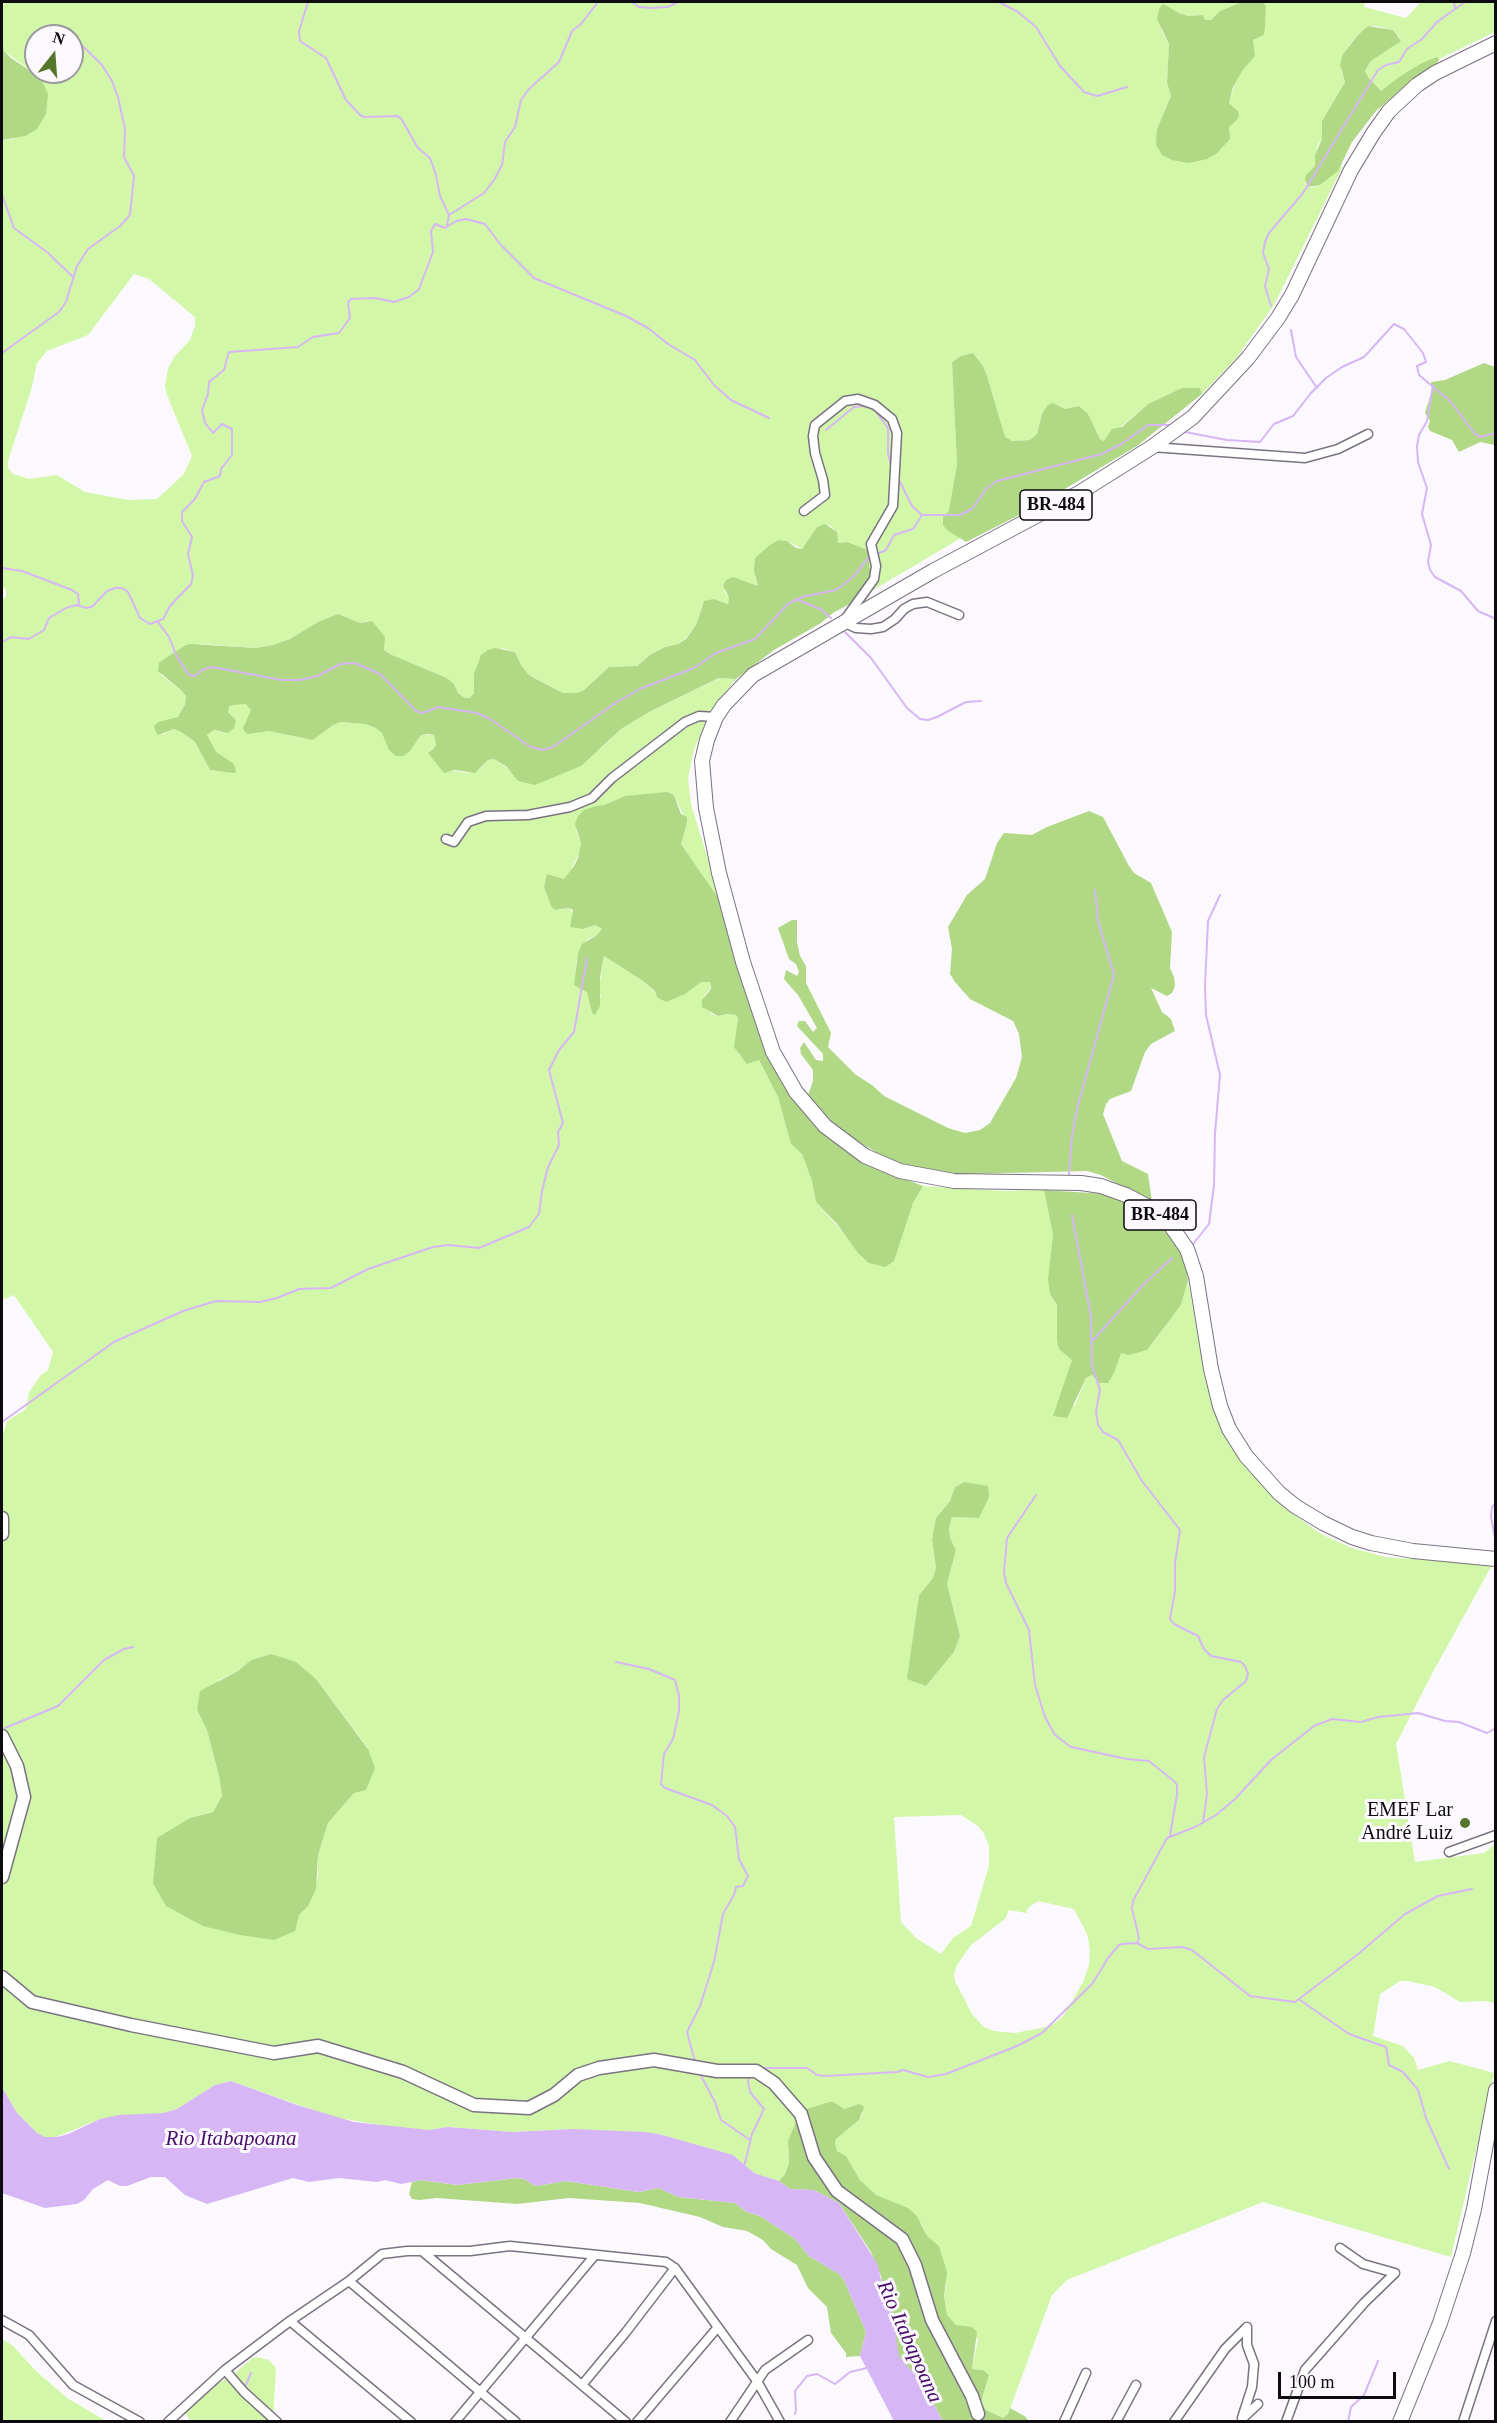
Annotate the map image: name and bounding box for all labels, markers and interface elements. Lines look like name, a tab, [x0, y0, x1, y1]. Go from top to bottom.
north arrow	[24, 24, 84, 84]
text: N	[51, 28, 67, 48]
road number: BR-484	[1020, 490, 1092, 520]
road number: BR-484	[1124, 1200, 1196, 1230]
place label: EMEF Lar André Luiz	[1361, 1799, 1453, 1846]
marker: EMEF Lar André Luiz	[1458, 1816, 1472, 1830]
water label: Rio Itabapoana	[165, 2126, 297, 2152]
water label: Rio Itabapoana	[871, 2277, 947, 2407]
scale bar	[1281, 2360, 1400, 2398]
text: 100 m	[1289, 2372, 1335, 2392]

